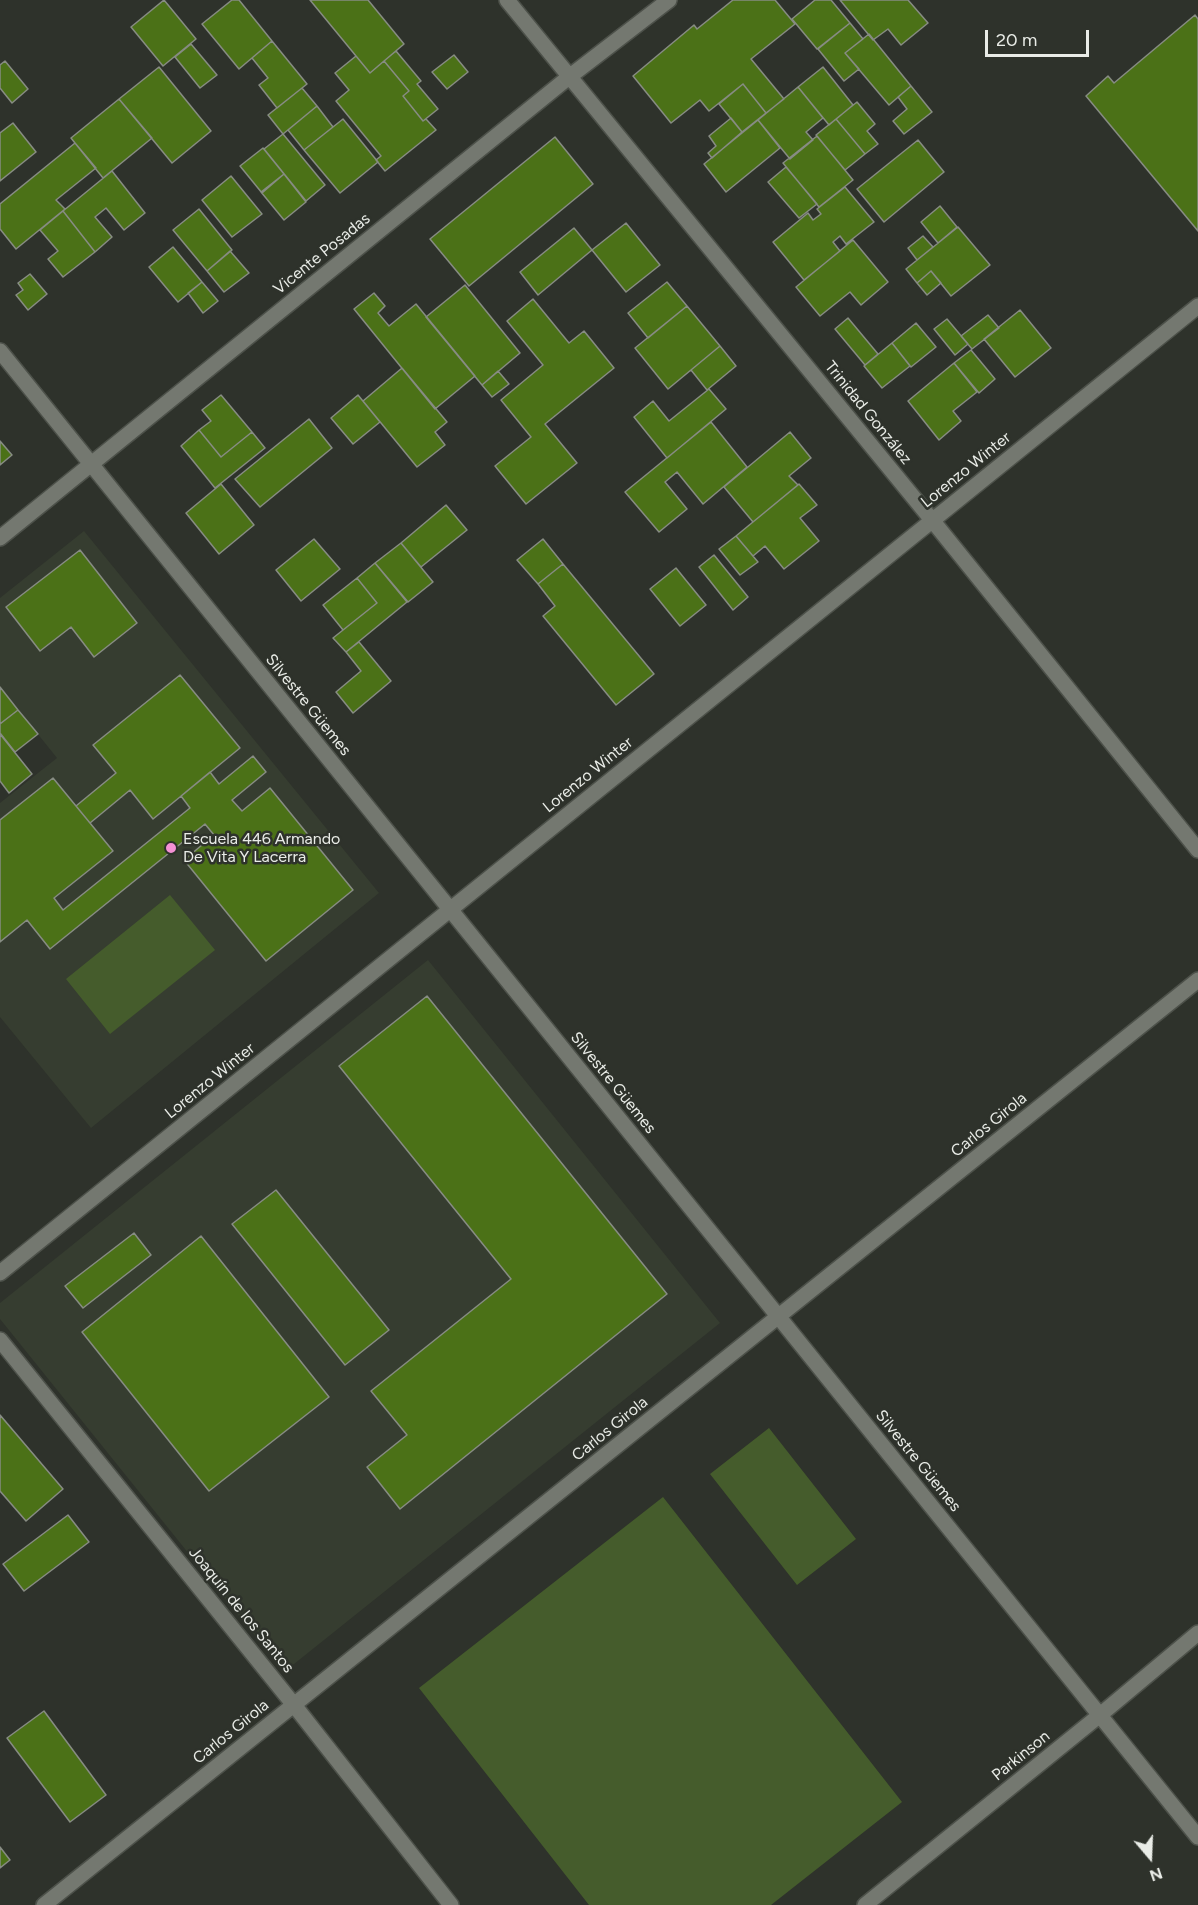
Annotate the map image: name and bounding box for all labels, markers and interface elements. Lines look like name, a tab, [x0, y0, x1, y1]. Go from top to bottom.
scale bar	[988, 18, 1092, 56]
text: 20 m	[996, 29, 1037, 51]
street label: Vicente Posadas	[270, 209, 374, 299]
street label: Trinidad González	[821, 358, 915, 468]
street label: Lorenzo Winter	[917, 428, 1015, 512]
street label: Silvestre Güemes	[261, 650, 355, 760]
street label: Lorenzo Winter	[539, 733, 637, 817]
place label: Escuela 446 Armando De Vita Y Lacerra	[183, 829, 340, 867]
marker: Escuela 446 Armando De Vita Y Lacerra	[164, 841, 178, 855]
street label: Silvestre Güemes	[566, 1028, 660, 1138]
street label: Lorenzo Winter	[161, 1039, 259, 1123]
street label: Carlos Girola	[947, 1089, 1031, 1161]
street label: Carlos Girola	[568, 1393, 652, 1465]
street label: Silvestre Güemes	[871, 1406, 965, 1516]
street label: Joaquín de los Santos	[184, 1543, 298, 1677]
street label: Carlos Girola	[189, 1696, 273, 1768]
street label: Parkinson	[988, 1727, 1054, 1785]
north arrow	[1120, 1827, 1180, 1887]
text: N	[1147, 1863, 1165, 1885]

